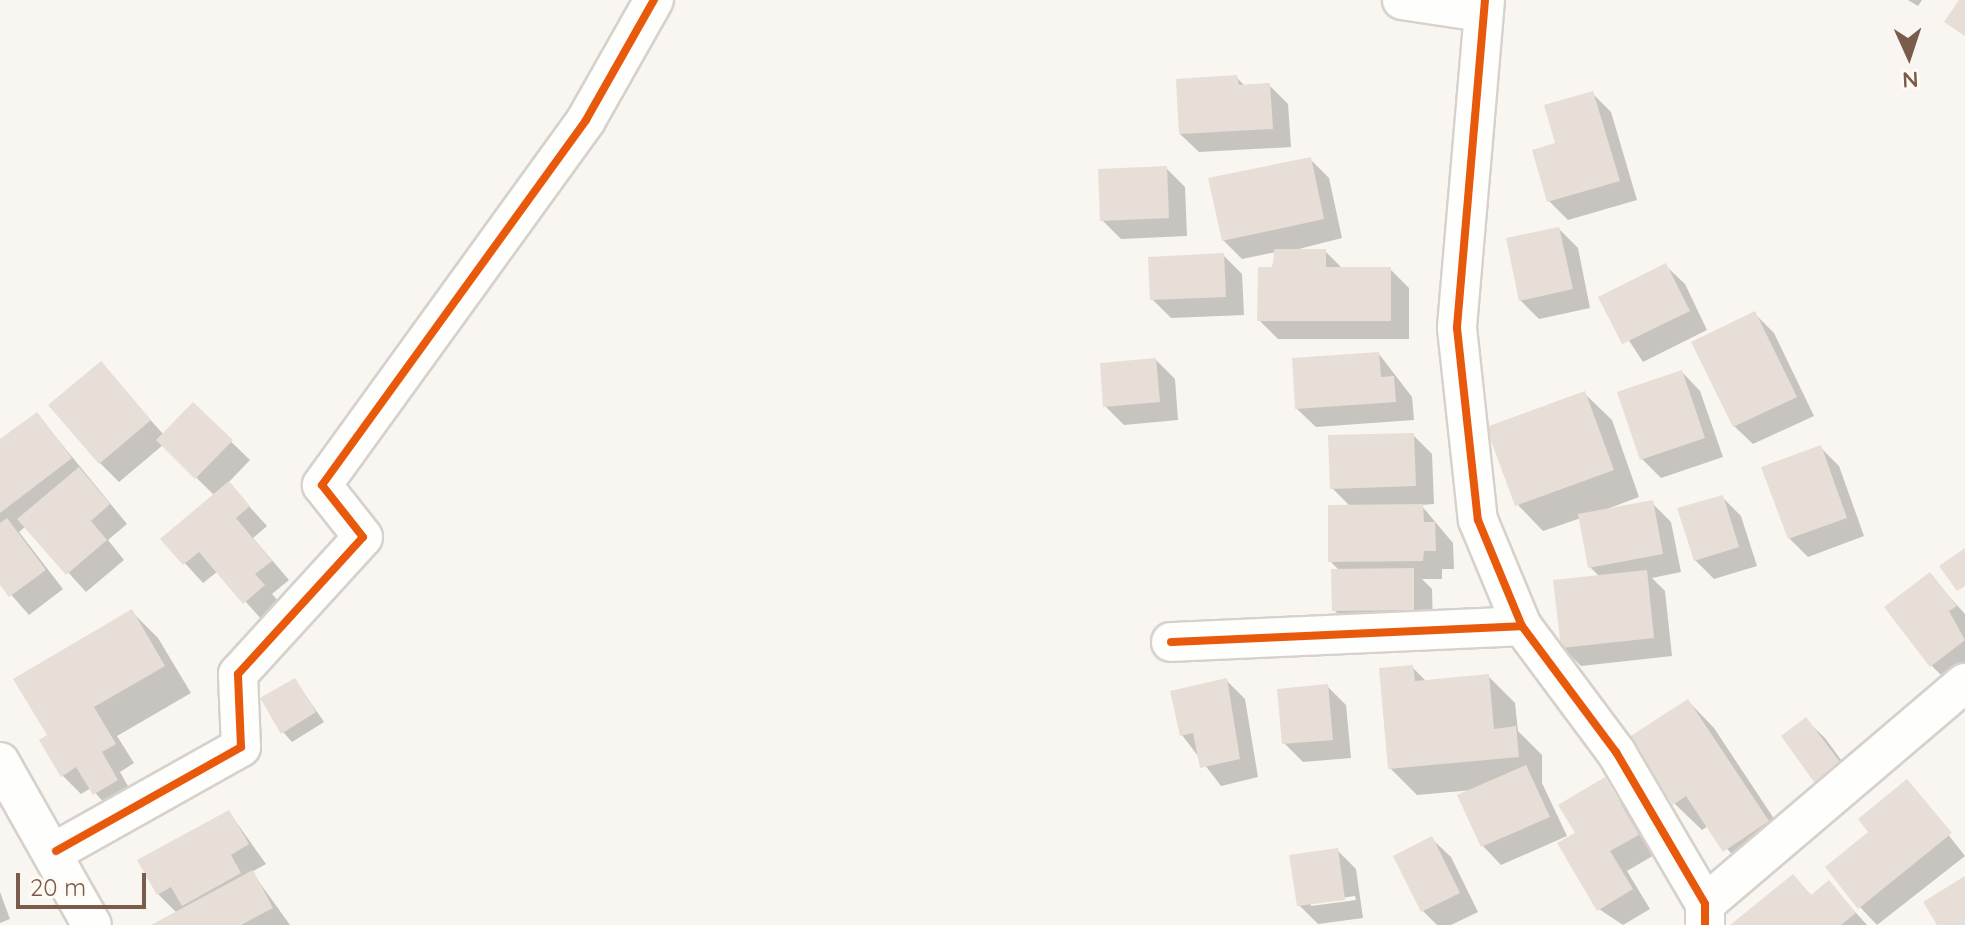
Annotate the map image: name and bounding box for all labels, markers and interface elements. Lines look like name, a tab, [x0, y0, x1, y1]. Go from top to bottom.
north arrow	[1869, 16, 1949, 96]
text: N	[1901, 66, 1919, 94]
scale bar	[20, 857, 150, 907]
text: 20 m	[30, 872, 86, 902]

